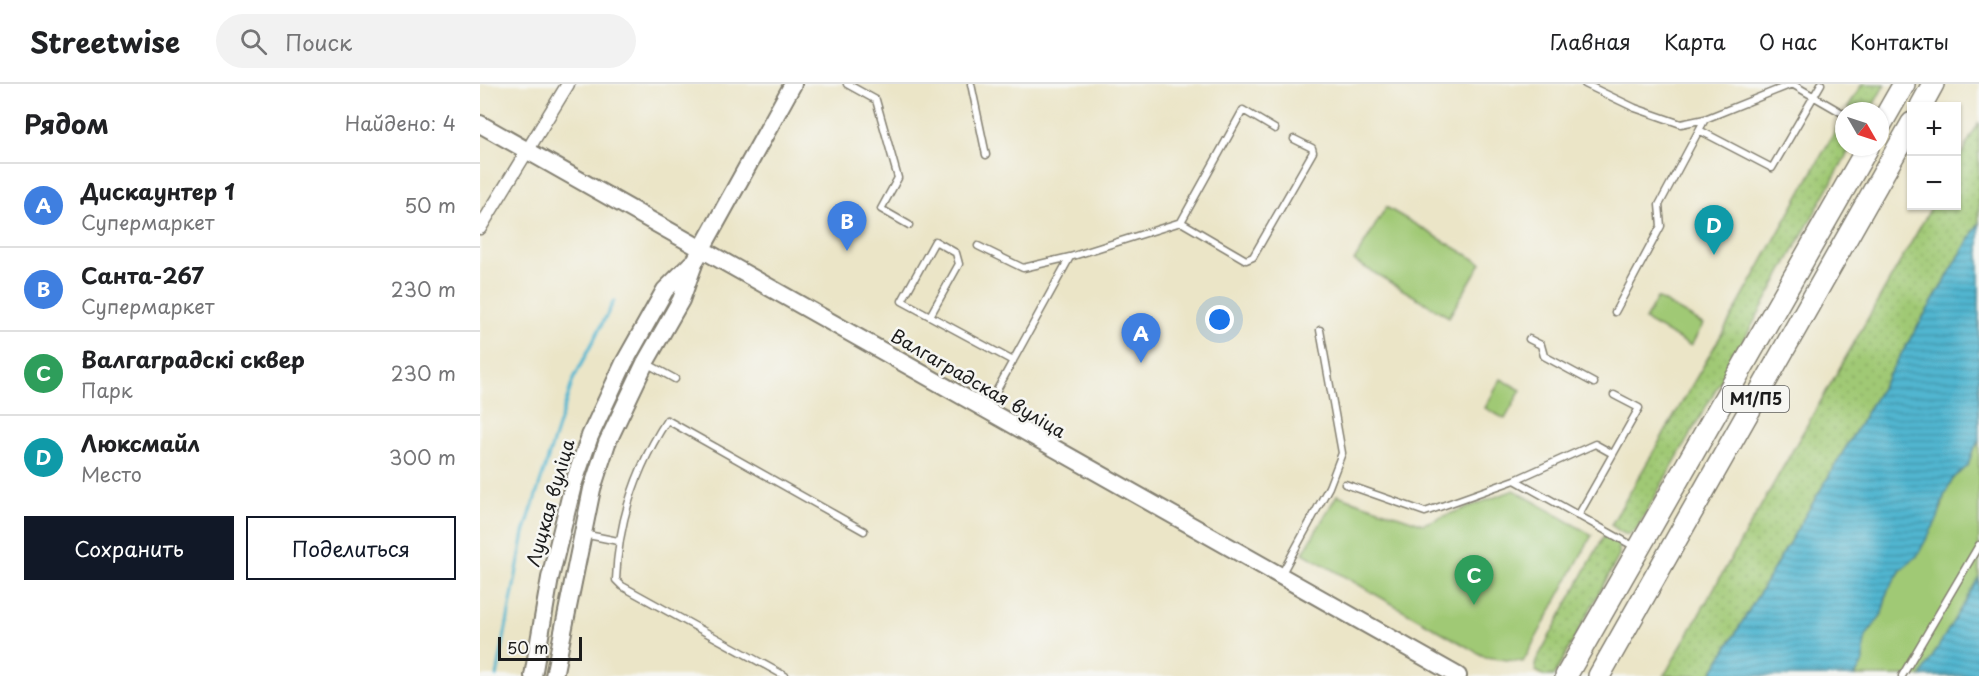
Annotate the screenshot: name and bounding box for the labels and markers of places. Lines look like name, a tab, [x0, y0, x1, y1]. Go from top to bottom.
pin: B	[828, 202, 866, 251]
pin: D	[1694, 206, 1734, 255]
pin: A	[1122, 314, 1160, 363]
pin: C	[1454, 556, 1494, 605]

